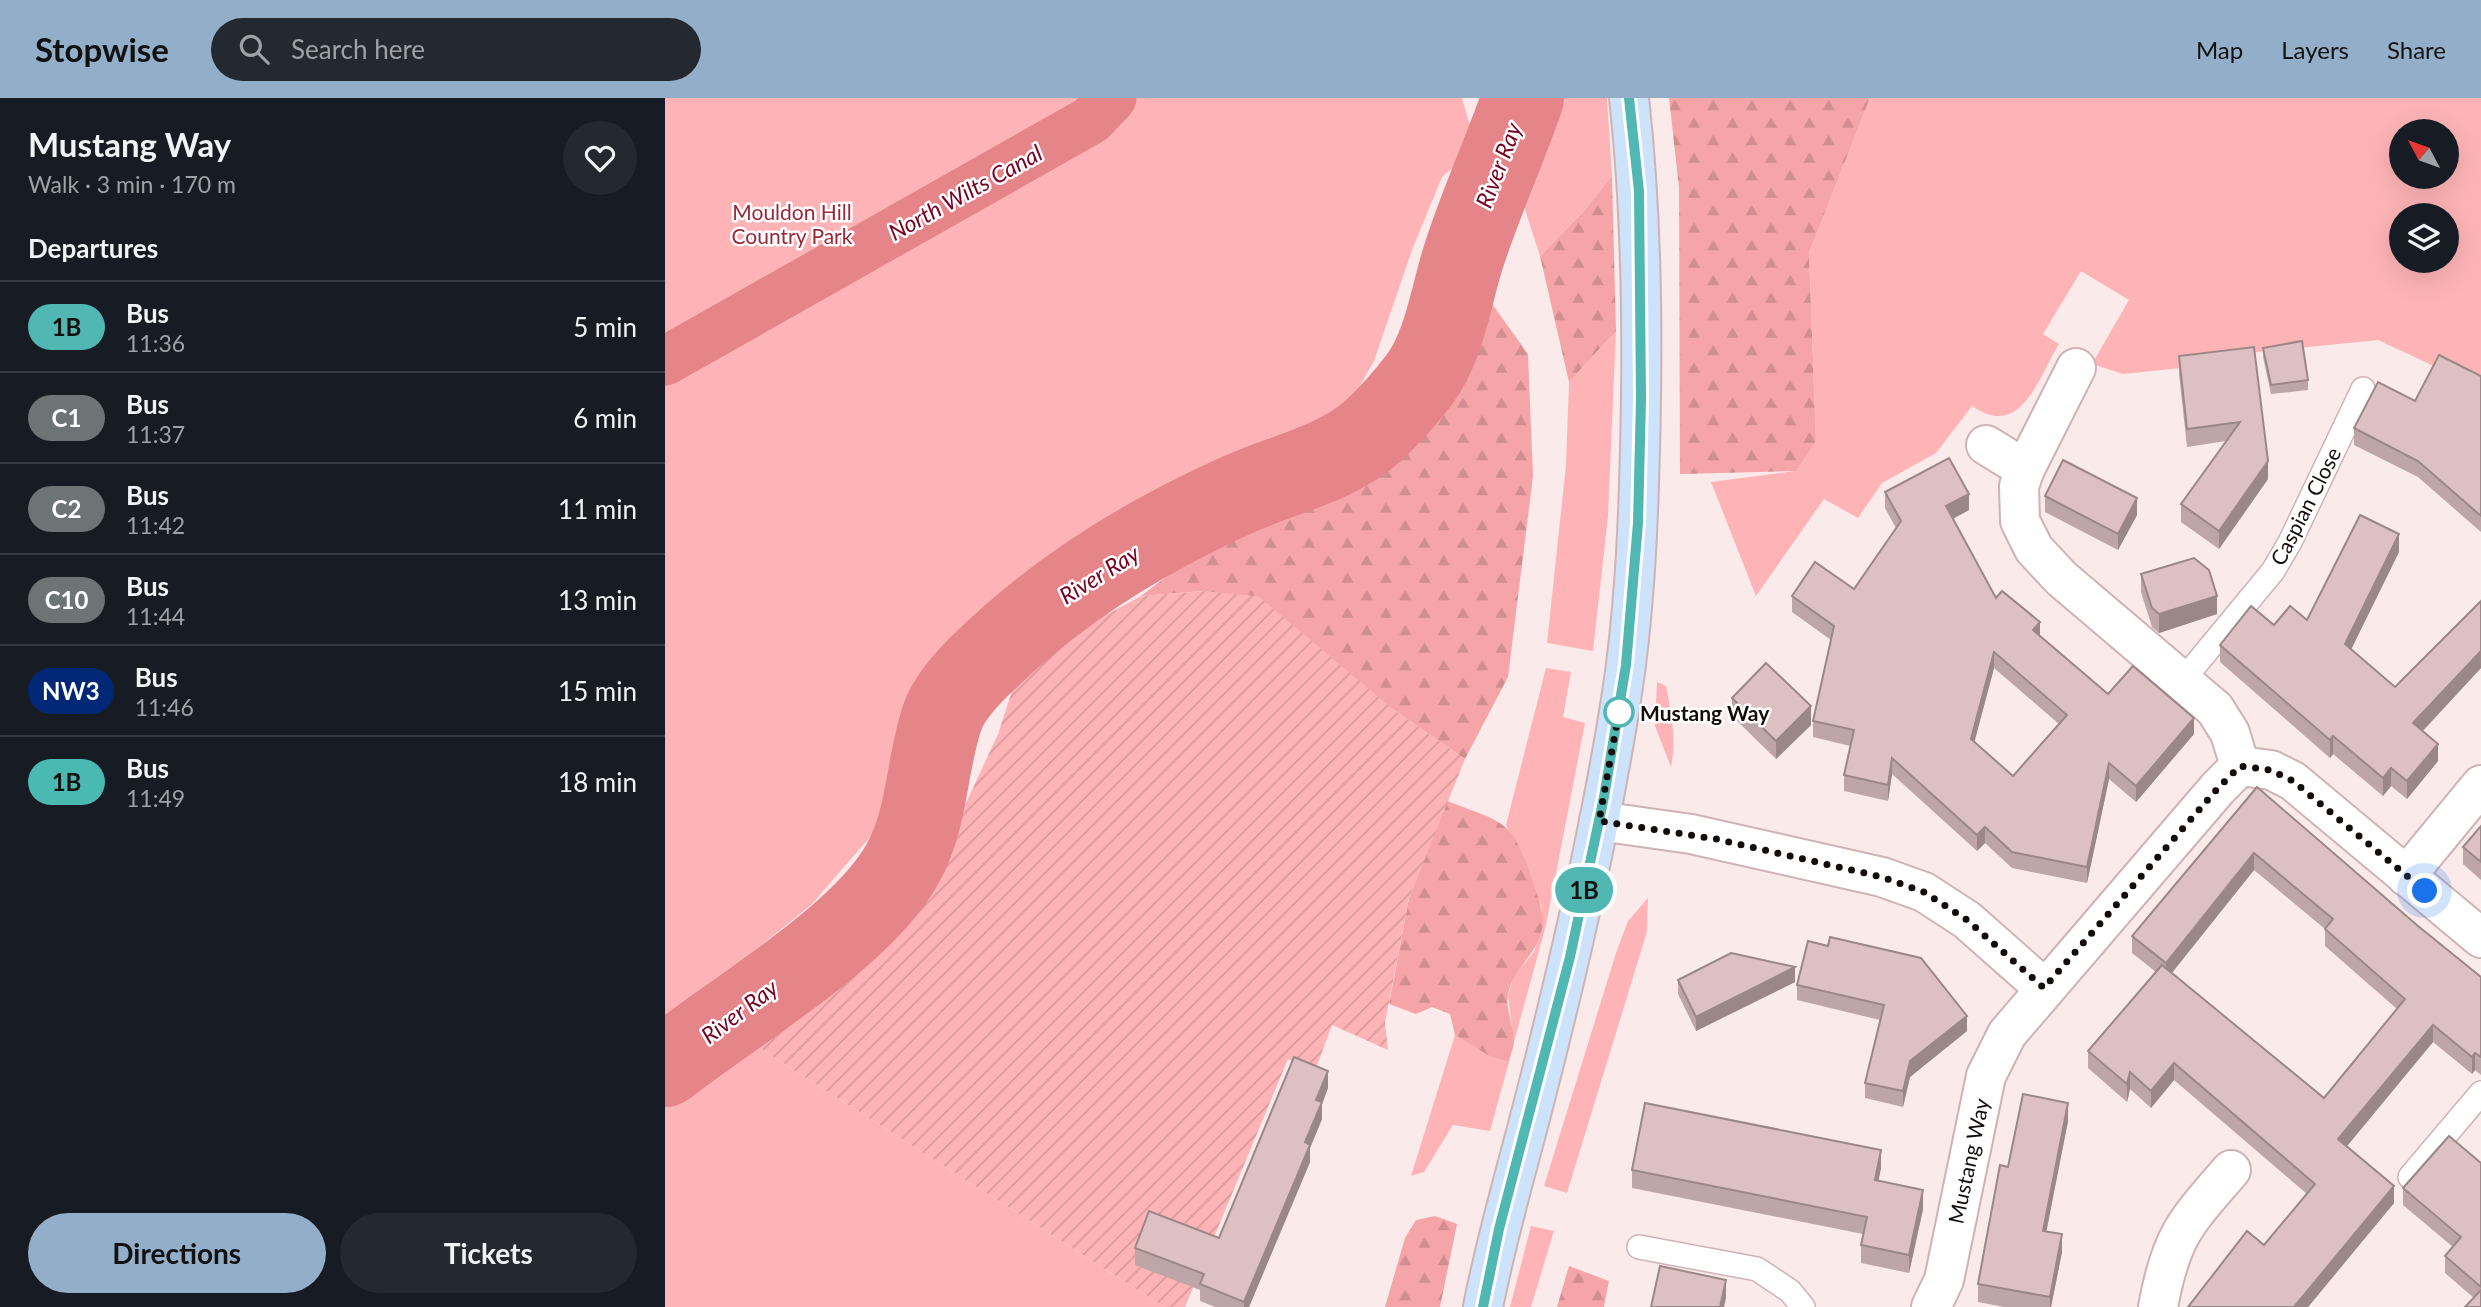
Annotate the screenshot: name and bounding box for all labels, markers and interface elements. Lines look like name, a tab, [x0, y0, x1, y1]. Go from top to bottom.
search box	[211, 18, 701, 81]
text: Stopwise	[35, 29, 169, 69]
icon: search	[235, 30, 273, 68]
text: Search here	[291, 33, 425, 65]
text: Map	[2196, 35, 2243, 64]
text: Layers	[2281, 35, 2349, 64]
text: Share	[2387, 35, 2446, 64]
water label: River Ray	[1469, 118, 1527, 211]
north arrow	[2389, 119, 2459, 189]
map controls	[2389, 119, 2459, 273]
button: heart	[563, 121, 637, 195]
text: Mustang Way	[28, 124, 231, 164]
water label: North Wilts Canal	[883, 138, 1047, 246]
text: Walk · 3 min · 170 m	[28, 170, 236, 198]
park label: Mouldon Hill Country Park	[732, 199, 853, 248]
button: layers	[2389, 203, 2459, 273]
text: Departures	[28, 232, 158, 264]
text: Bus	[126, 297, 169, 329]
text: 5 min	[573, 311, 637, 343]
text: 1B	[52, 312, 81, 341]
text: 11:36	[126, 329, 185, 357]
text: Bus	[126, 388, 169, 420]
text: 6 min	[573, 402, 637, 434]
text: C1	[52, 403, 81, 432]
text: 11:37	[126, 420, 185, 448]
street label: Caspian Close	[2265, 443, 2345, 569]
text: Bus	[126, 479, 169, 511]
text: 11 min	[558, 493, 637, 525]
text: C2	[52, 494, 81, 523]
text: 11:42	[126, 511, 185, 539]
water label: River Ray	[1054, 538, 1145, 609]
text: Bus	[126, 570, 169, 602]
text: 13 min	[558, 584, 637, 616]
text: C10	[45, 585, 88, 614]
text: 11:44	[126, 602, 185, 630]
text: Bus	[135, 661, 178, 693]
text: 15 min	[558, 675, 637, 707]
text: NW3	[42, 676, 100, 705]
text: 11:46	[135, 693, 194, 721]
marker: Mustang Way	[1604, 697, 1634, 727]
place label: Mustang Way	[1640, 700, 1770, 725]
text: Bus	[126, 752, 169, 784]
text: 18 min	[558, 766, 637, 798]
text: 1B	[52, 767, 81, 796]
text: 11:49	[126, 784, 185, 812]
line badge: 1B	[1553, 867, 1615, 913]
your location	[2407, 873, 2442, 908]
text: 1B	[1569, 875, 1599, 904]
water label: River Ray	[695, 973, 784, 1049]
street label: Mustang Way	[1943, 1096, 1994, 1226]
button: Directions	[28, 1213, 326, 1293]
button: Tickets	[340, 1213, 637, 1293]

